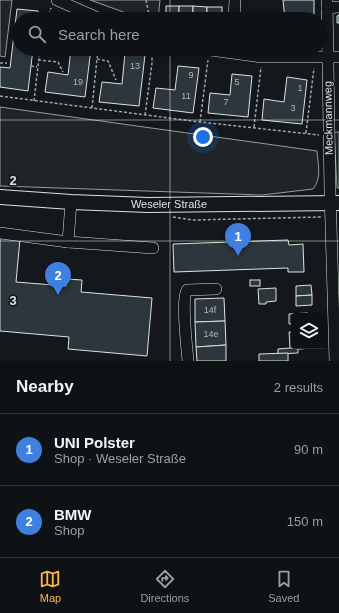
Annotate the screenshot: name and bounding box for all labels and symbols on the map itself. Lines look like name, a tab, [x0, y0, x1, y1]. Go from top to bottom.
house number: 13	[130, 61, 140, 71]
house number: 9	[188, 70, 194, 80]
house number: 19	[73, 77, 83, 87]
house number: 5	[234, 77, 240, 87]
street label: Meckmannweg	[321, 81, 335, 155]
house number: 1	[297, 83, 303, 93]
house number: 11	[181, 91, 191, 101]
house number: 7	[223, 97, 229, 107]
house number: 3	[290, 103, 296, 113]
your location	[193, 127, 213, 147]
text: 2	[9, 173, 17, 188]
street label: Weseler Straße	[131, 198, 207, 210]
pin: 1	[225, 223, 251, 256]
pin: 2	[45, 262, 71, 295]
text: 3	[9, 293, 17, 308]
house number: 14f	[204, 305, 217, 315]
house number: 14e	[203, 329, 219, 339]

